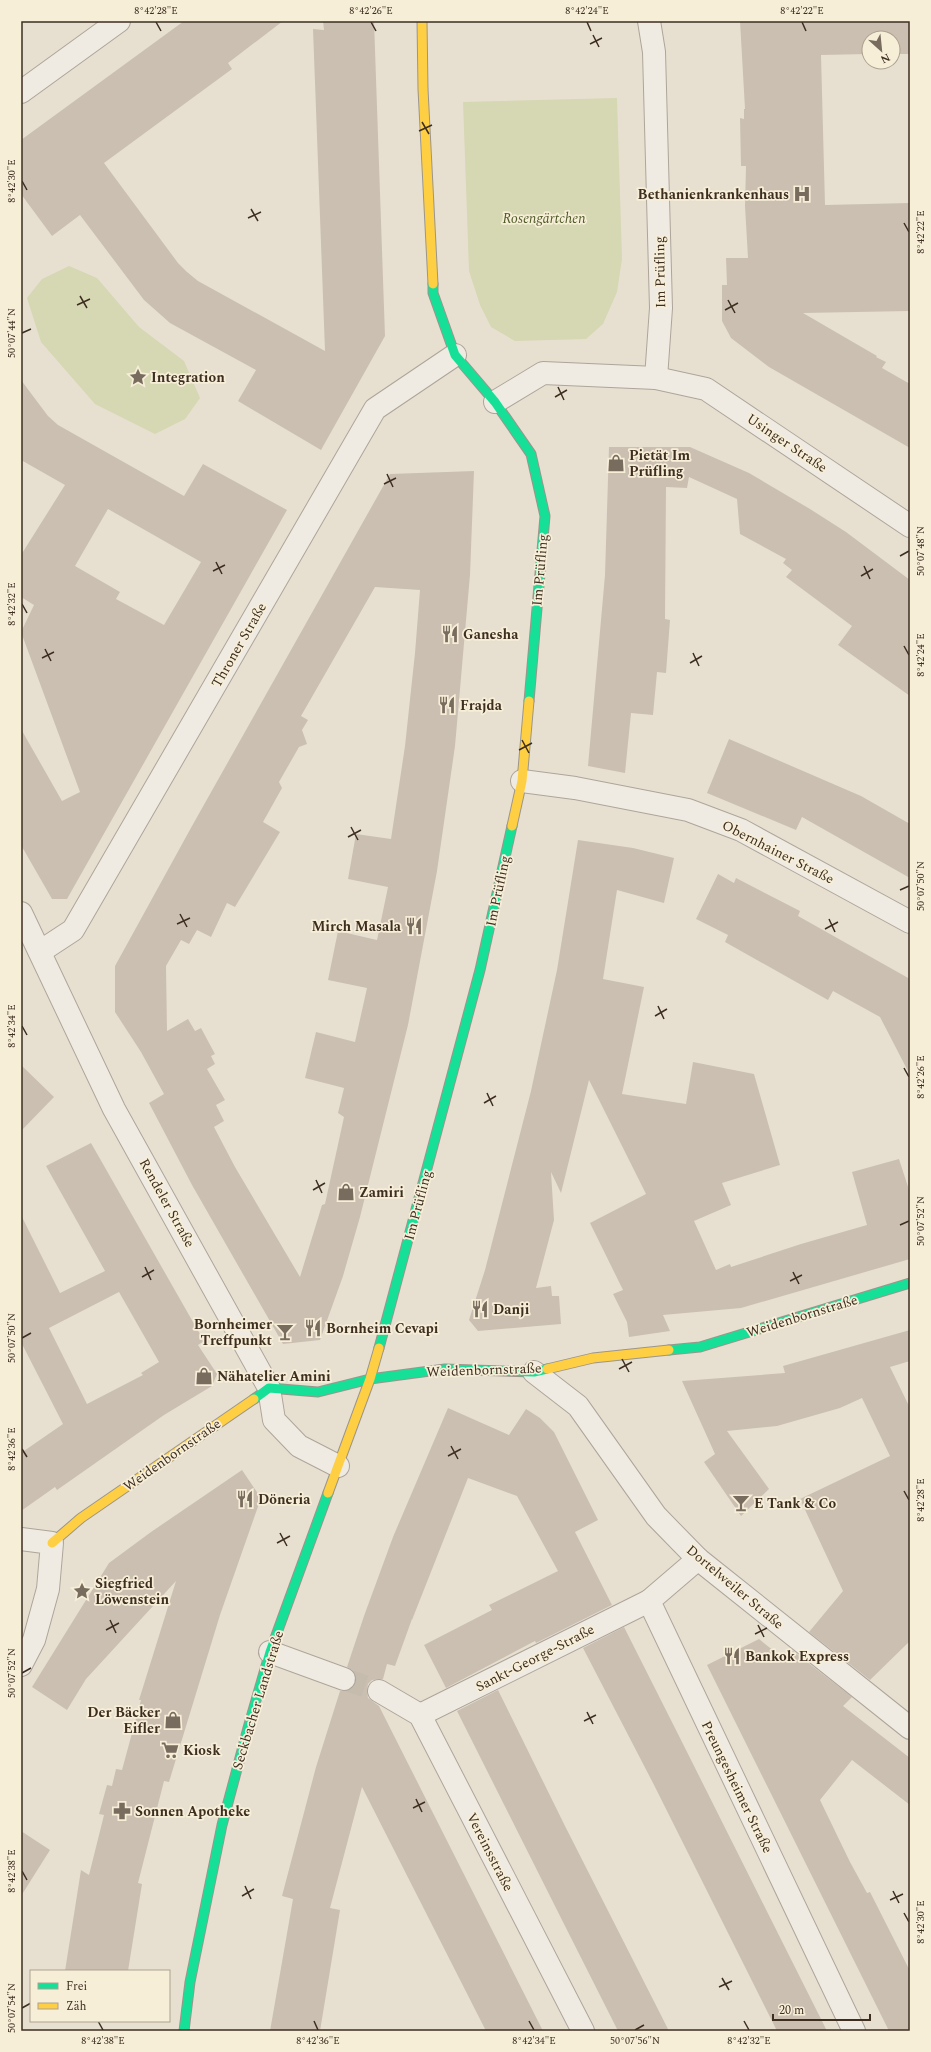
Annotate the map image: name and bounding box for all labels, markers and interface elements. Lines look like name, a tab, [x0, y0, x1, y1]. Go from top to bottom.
text: 8°42'28"E	[134, 3, 178, 19]
text: 8°42'26"E	[349, 3, 393, 19]
text: 8°42'24"E	[565, 3, 609, 19]
text: 8°42'22"E	[780, 3, 824, 19]
north arrow	[861, 30, 901, 70]
text: N	[877, 49, 893, 68]
text: 8°42'30"E	[4, 159, 20, 203]
place label: Bethanienkrankenhaus	[638, 184, 789, 205]
hospital icon: Bethanienkrankenhaus	[792, 184, 812, 204]
park label: Rosengärtchen	[502, 208, 586, 229]
text: 8°42'22"E	[913, 210, 929, 254]
street label: Im Prüfling	[649, 236, 671, 308]
text: 50°07'44"N	[4, 308, 20, 358]
place icon: Integration	[128, 367, 148, 387]
place label: Integration	[151, 367, 225, 388]
street label: Usinger Straße	[742, 408, 832, 478]
place label: Pietät Im Prüfling	[629, 445, 690, 482]
shop icon: Pietät Im Prüfling	[606, 453, 626, 473]
text: 50°07'48"N	[913, 526, 929, 576]
street label: Im Prüfling	[526, 533, 554, 607]
text: 8°42'32"E	[4, 582, 20, 626]
street label: Throner Straße	[206, 598, 272, 691]
restaurant icon: Ganesha	[440, 624, 460, 644]
place label: Ganesha	[463, 624, 519, 645]
text: 8°42'24"E	[913, 633, 929, 677]
restaurant icon: Frajda	[437, 695, 457, 715]
place label: Frajda	[460, 695, 503, 716]
street label: Obernhainer Straße	[718, 815, 838, 889]
street label: Im Prüfling	[480, 853, 516, 929]
text: 50°07'50"N	[913, 861, 929, 911]
place label: Mirch Masala	[311, 916, 402, 937]
restaurant icon: Mirch Masala	[404, 916, 424, 936]
text: 8°42'34"E	[4, 1004, 20, 1048]
text: 8°42'26"E	[913, 1055, 929, 1099]
street label: Rendeler Straße	[134, 1155, 200, 1252]
street label: Im Prüfling	[399, 1167, 437, 1243]
shop icon: Zamiri	[336, 1182, 356, 1202]
place label: Zamiri	[359, 1182, 404, 1203]
text: 50°07'52"N	[913, 1196, 929, 1246]
street label: Weidenbornstraße	[744, 1289, 860, 1343]
restaurant icon: Danji	[470, 1299, 490, 1319]
place label: Danji	[493, 1299, 530, 1320]
text: 50°07'50"N	[4, 1313, 20, 1363]
place label: Bornheimer Treffpunkt	[194, 1314, 273, 1351]
restaurant icon: Bornheim Cevapi	[303, 1318, 323, 1338]
place label: Bornheim Cevapi	[326, 1318, 439, 1339]
bar icon: Bornheimer Treffpunkt	[275, 1322, 295, 1342]
street label: Weidenbornstraße	[426, 1357, 542, 1383]
shop icon: Nähatelier Amini	[194, 1366, 214, 1386]
place label: Nähatelier Amini	[217, 1366, 331, 1387]
street label: Weidenbornstraße	[119, 1413, 225, 1497]
text: 8°42'36"E	[4, 1427, 20, 1471]
text: 8°42'28"E	[913, 1478, 929, 1522]
restaurant icon: Döneria	[235, 1489, 255, 1509]
place label: Döneria	[258, 1489, 311, 1510]
bar icon: E Tank & Co	[731, 1493, 751, 1513]
place label: E Tank & Co	[754, 1493, 836, 1514]
street label: Dortelweiler Straße	[682, 1540, 789, 1634]
place label: Siegfried Löwenstein	[95, 1573, 170, 1610]
place icon: Siegfried Löwenstein	[72, 1581, 92, 1601]
street label: Sankt-George-Straße	[472, 1619, 598, 1697]
street label: Seckbacher Landstraße	[227, 1628, 289, 1772]
restaurant icon: Bankok Express	[722, 1646, 742, 1666]
place label: Bankok Express	[745, 1646, 849, 1667]
text: 50°07'52"N	[4, 1648, 20, 1698]
place label: Der Bäcker Eifler	[87, 1702, 160, 1739]
shop icon: Der Bäcker Eifler	[163, 1710, 183, 1730]
street label: Preungesheimer Straße	[696, 1717, 778, 1857]
supermarket icon: Kiosk	[160, 1740, 180, 1760]
place label: Kiosk	[183, 1740, 221, 1761]
pharmacy icon: Sonnen Apotheke	[112, 1801, 132, 1821]
place label: Sonnen Apotheke	[135, 1801, 250, 1822]
street label: Vereinsstraße	[461, 1809, 519, 1895]
text: 8°42'38"E	[4, 1849, 20, 1893]
text: 8°42'30"E	[913, 1900, 929, 1944]
legend	[30, 1970, 170, 2022]
text: Frei	[66, 1977, 88, 1996]
text: 50°07'54"N	[4, 1983, 20, 2033]
scale bar	[773, 1996, 870, 2022]
text: Zäh	[66, 1997, 87, 2016]
text: 20 m	[779, 2001, 804, 2020]
text: 8°42'38"E	[81, 2033, 125, 2049]
text: 8°42'36"E	[296, 2033, 340, 2049]
text: 8°42'34"E	[512, 2033, 556, 2049]
text: 50°07'56"N	[610, 2033, 660, 2049]
text: 8°42'32"E	[727, 2033, 771, 2049]

